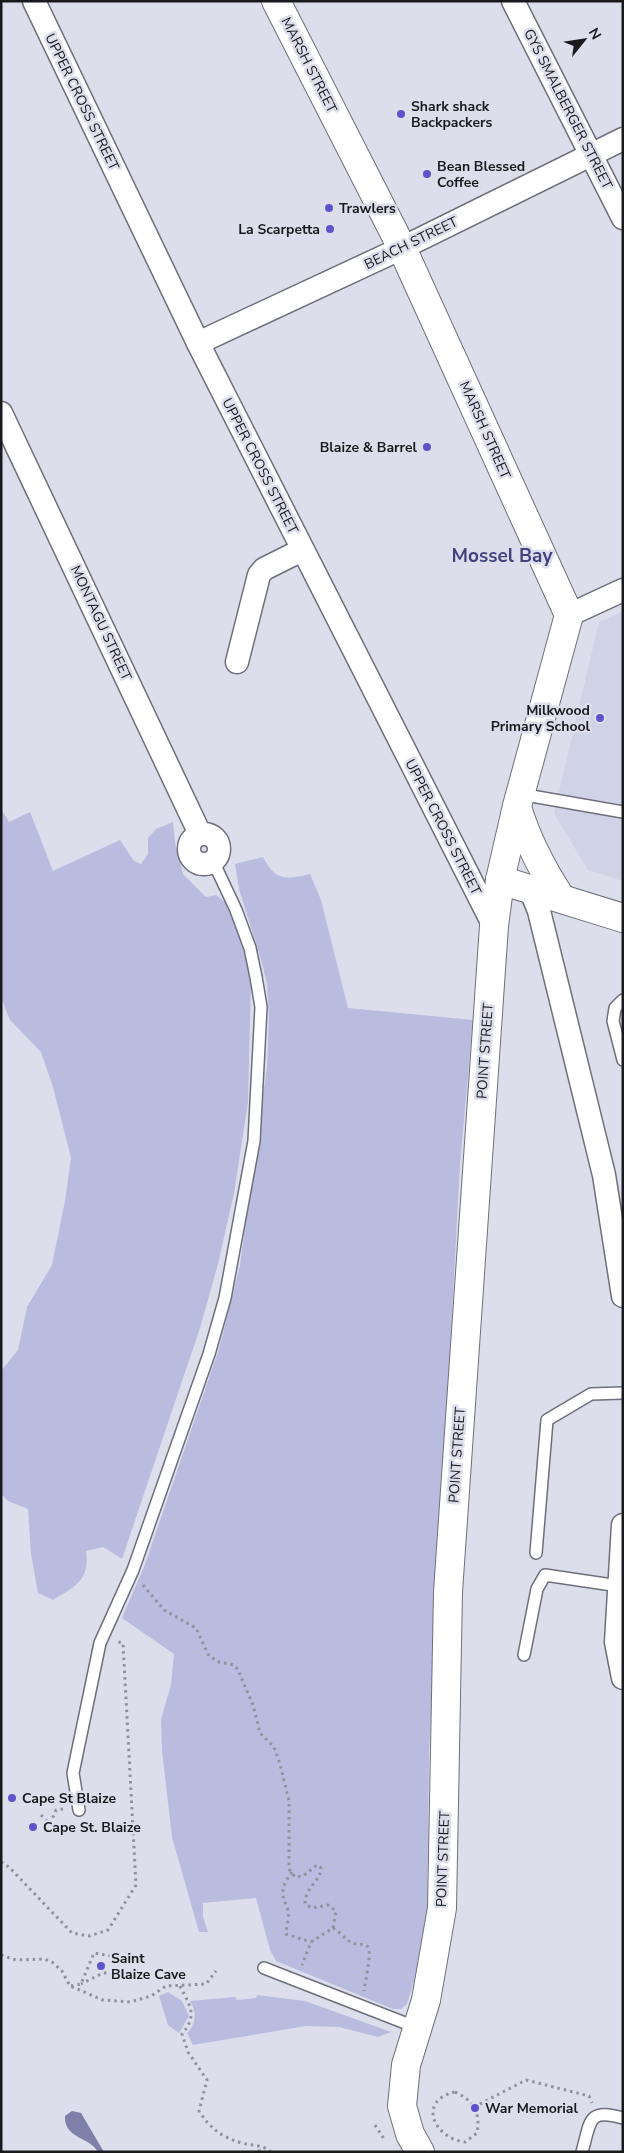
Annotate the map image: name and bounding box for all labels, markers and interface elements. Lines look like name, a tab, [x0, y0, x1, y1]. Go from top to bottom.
street label: MARSH STREET	[277, 14, 342, 117]
north arrow	[559, 15, 609, 65]
text: N	[584, 24, 606, 43]
street label: GYS SMALBERGER STREET	[519, 26, 617, 193]
street label: UPPER CROSS STREET	[41, 30, 124, 174]
place label: Shark shack Backpackers	[411, 97, 492, 132]
marker: Shark shack Backpackers	[395, 108, 407, 120]
place label: Bean Blessed Coffee	[437, 157, 525, 192]
marker: Bean Blessed Coffee	[421, 168, 433, 180]
place label: Trawlers	[339, 199, 396, 218]
marker: Trawlers	[323, 202, 335, 214]
street label: BEACH STREET	[361, 212, 461, 274]
place label: La Scarpetta	[238, 220, 320, 239]
marker: La Scarpetta	[324, 223, 336, 235]
street label: MARSH STREET	[455, 378, 515, 482]
street label: UPPER CROSS STREET	[217, 395, 303, 538]
place label: Blaize & Barrel	[320, 438, 418, 457]
marker: Blaize & Barrel	[421, 441, 433, 453]
district label: Mossel Bay	[452, 543, 553, 569]
street label: MONTAGU STREET	[66, 562, 136, 684]
place label: Milkwood Primary School	[491, 701, 591, 736]
marker: Milkwood Primary School	[594, 712, 606, 724]
street label: UPPER CROSS STREET	[400, 756, 486, 899]
street label: POINT STREET	[472, 1002, 498, 1100]
street label: POINT STREET	[444, 1406, 470, 1504]
place label: Cape St Blaize	[22, 1789, 116, 1808]
marker: Cape St Blaize	[6, 1792, 18, 1804]
street label: POINT STREET	[432, 1810, 454, 1907]
place label: Cape St. Blaize	[43, 1818, 141, 1837]
marker: Cape St. Blaize	[27, 1821, 39, 1833]
place label: Saint Blaize Cave	[111, 1949, 186, 1984]
marker: Saint Blaize Cave	[95, 1960, 107, 1972]
place label: War Memorial	[485, 2099, 578, 2118]
marker: War Memorial	[469, 2102, 481, 2114]

